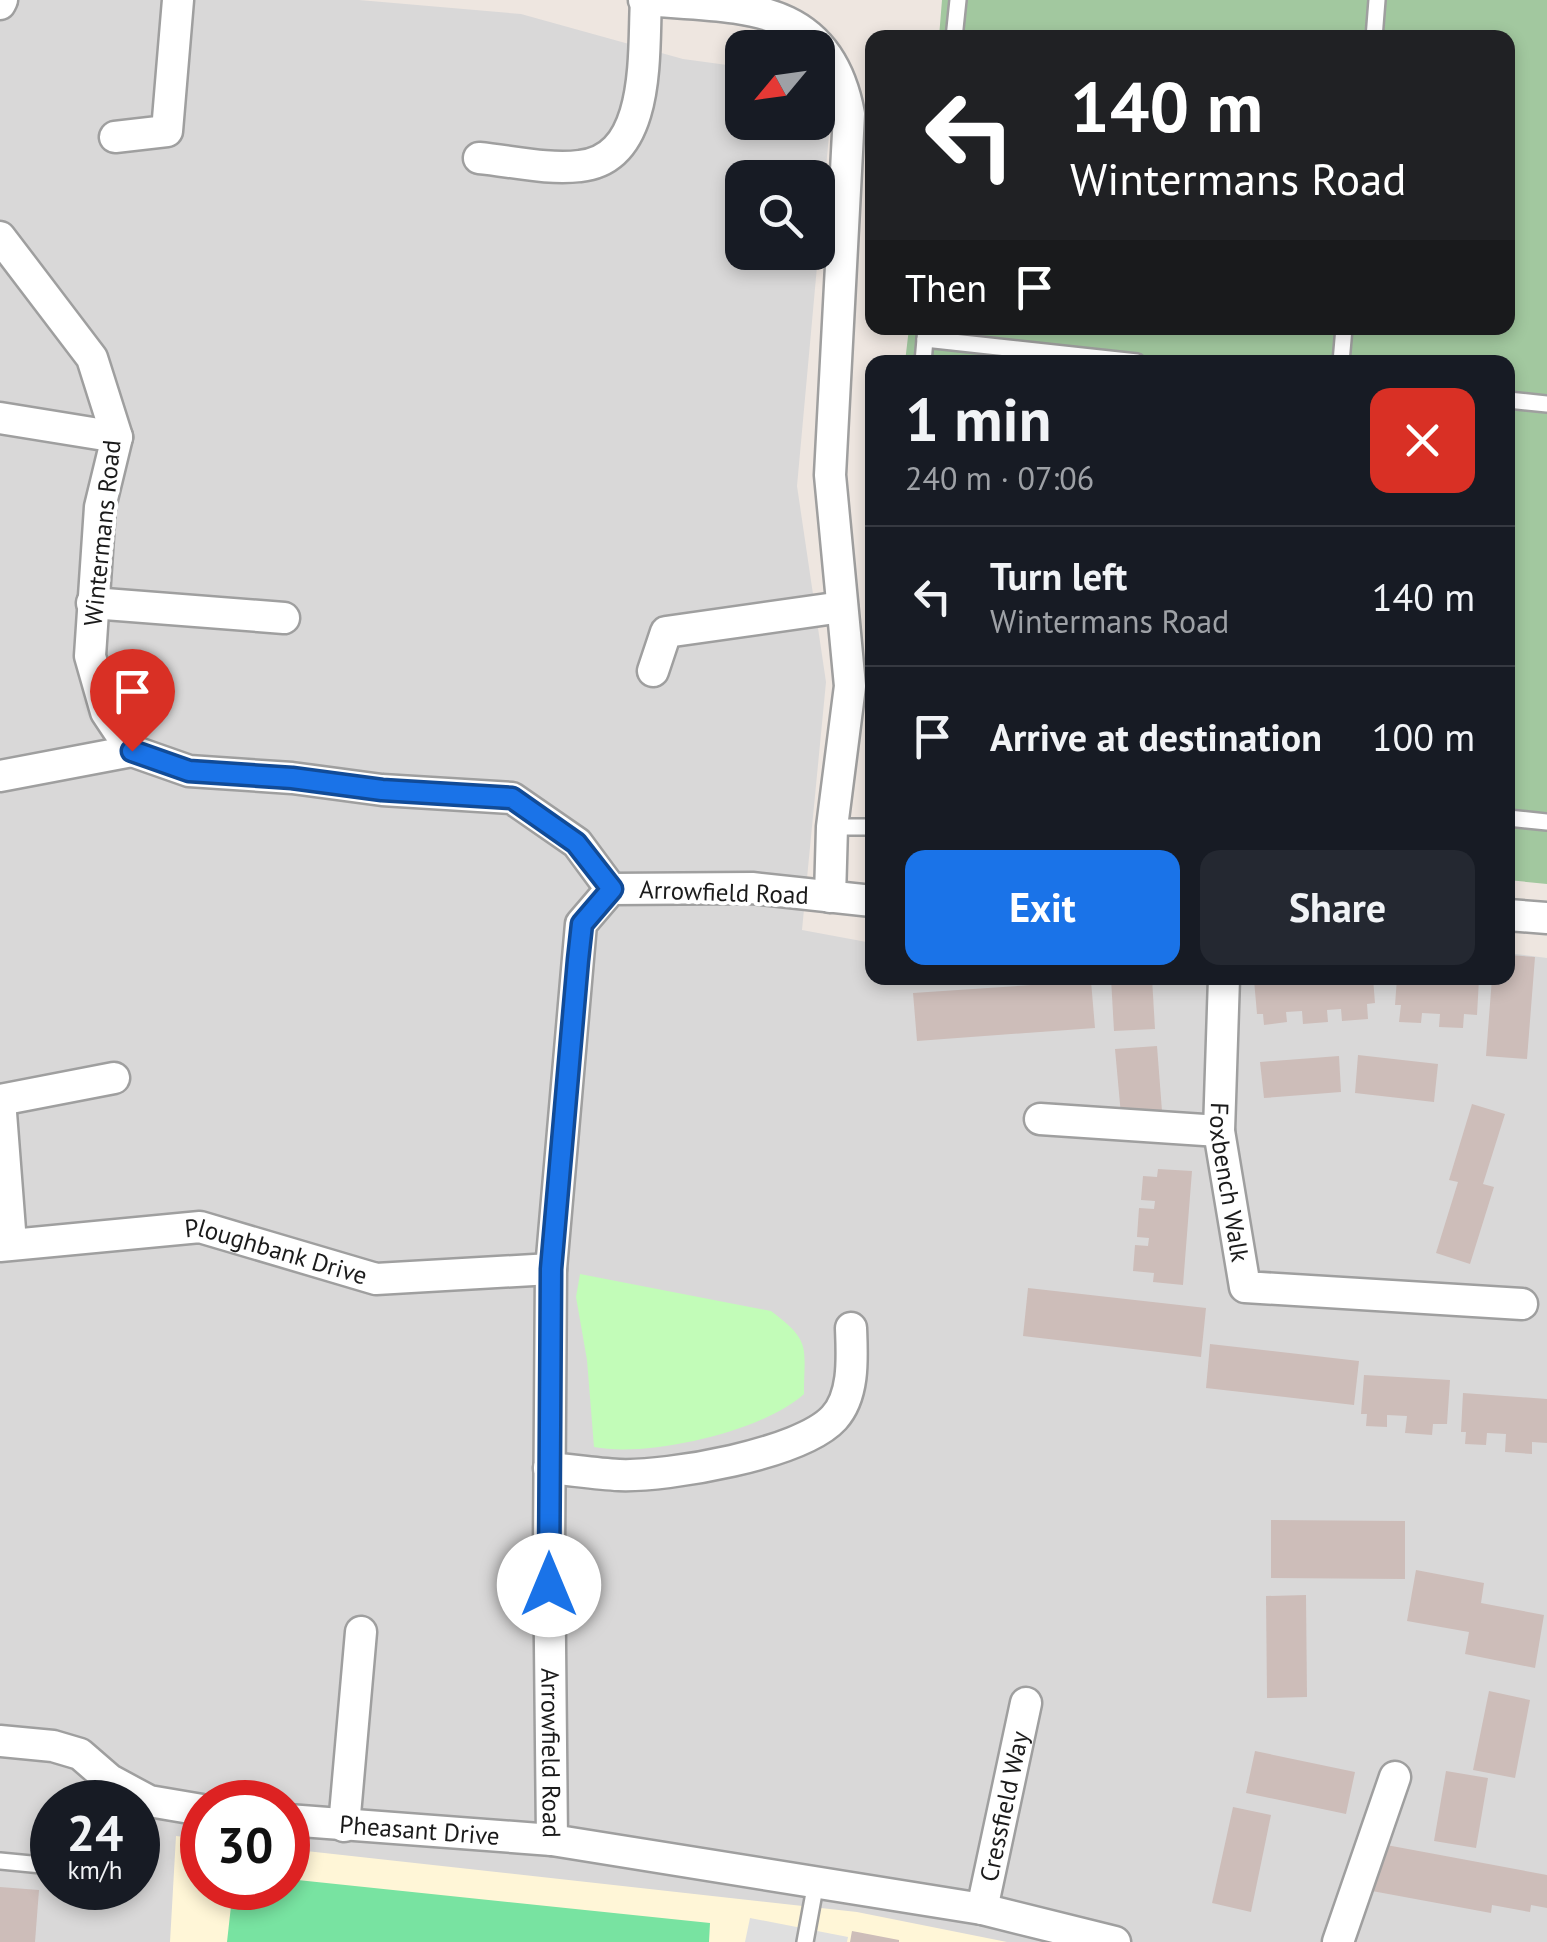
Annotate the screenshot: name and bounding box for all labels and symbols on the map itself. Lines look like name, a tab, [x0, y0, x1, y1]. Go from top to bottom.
north arrow	[725, 30, 835, 140]
street label: Wintermans Road	[76, 438, 128, 628]
pin	[90, 649, 175, 752]
street label: Arrowfield Road	[639, 873, 809, 911]
street label: Foxbench Walk	[1203, 1102, 1257, 1264]
street label: Ploughbank Drive	[183, 1211, 371, 1292]
position arrow	[497, 1533, 601, 1637]
street label: Arrowfield Road	[534, 1668, 568, 1838]
street label: Cressfield Way	[972, 1728, 1036, 1885]
speed limit sign: 30	[180, 1780, 310, 1910]
street label: Pheasant Drive	[338, 1808, 501, 1852]

